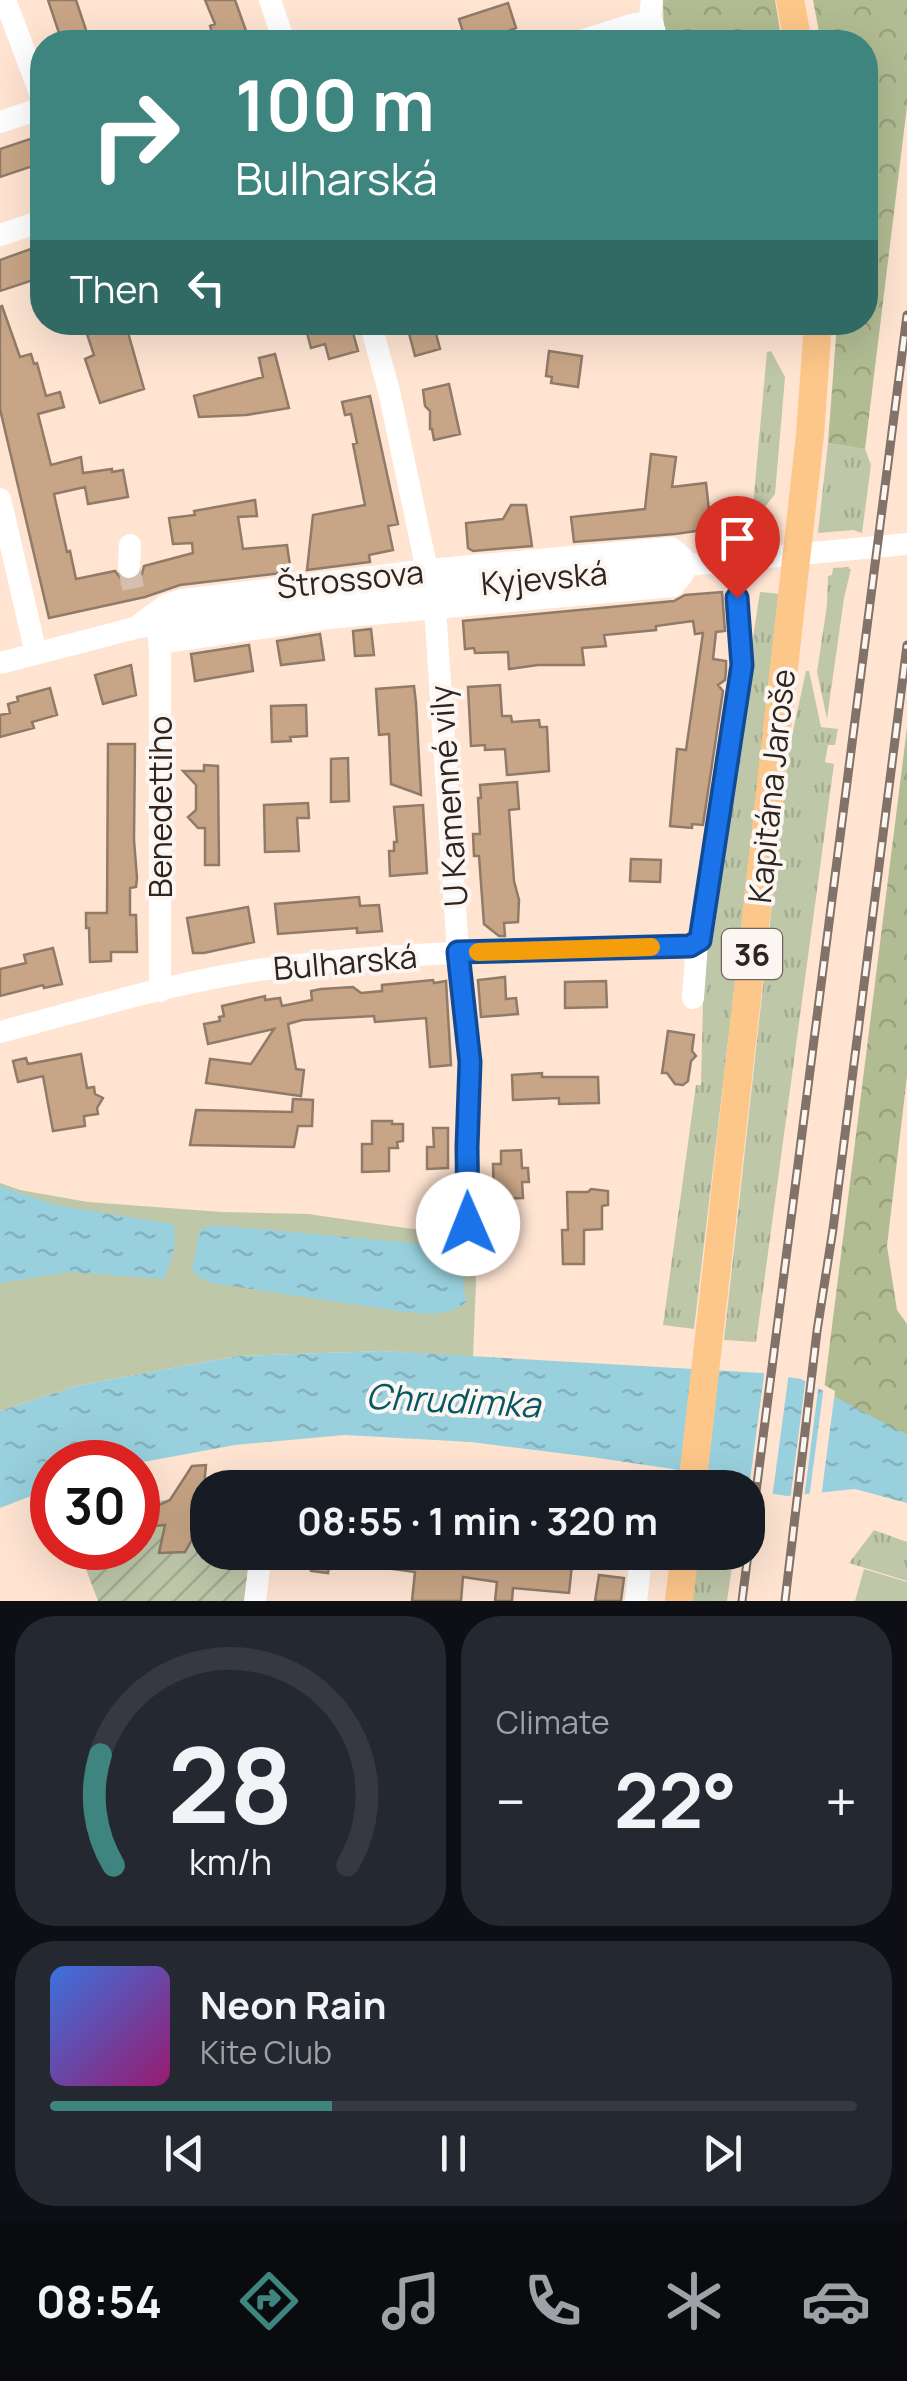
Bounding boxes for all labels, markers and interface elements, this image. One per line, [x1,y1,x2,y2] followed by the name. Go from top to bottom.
[235,56,435,152] text: 100 m
[70,70,200,200] icon: right
[235,147,438,209] text: Bulharská
[179,260,234,315] icon: left
[70,262,159,314] text: Then
[695,496,780,599] pin
[710,511,765,566] icon: arrive
[274,549,426,609] street label: Štrossova
[479,551,609,605] street label: Kyjevská
[737,667,805,905] street label: Kapitána Jaroše
[418,684,478,908] street label: U Kamenné vily
[138,716,182,898] street label: Benedettiho
[722,929,782,979] road number: 36
[271,934,419,990] street label: Bulharská
[416,1172,520,1276] position arrow
[365,1371,543,1429] water label: Chrudimka
[30,1440,160,1570] speed limit sign: 30
[297,1494,658,1546] text: 08:55 · 1 min · 320 m
[496,1700,610,1744] text: Climate
[168,1712,293,1854] text: 28
[614,1748,737,1851] text: 22°
[496,1763,526,1839] text: −
[825,1763,857,1839] text: +
[189,1837,272,1886] text: km/h
[200,1978,386,2030] text: Neon Rain
[200,2030,332,2074] text: Kite Club
[157,2126,212,2181] icon: previous
[426,2126,481,2181] icon: pause
[695,2126,750,2181] icon: next
[234,2266,304,2336] icon: directions
[376,2266,446,2336] icon: music
[518,2266,588,2336] icon: phone
[659,2266,729,2336] icon: climate
[801,2266,871,2336] icon: car
[36,2270,162,2332] text: 08:54

